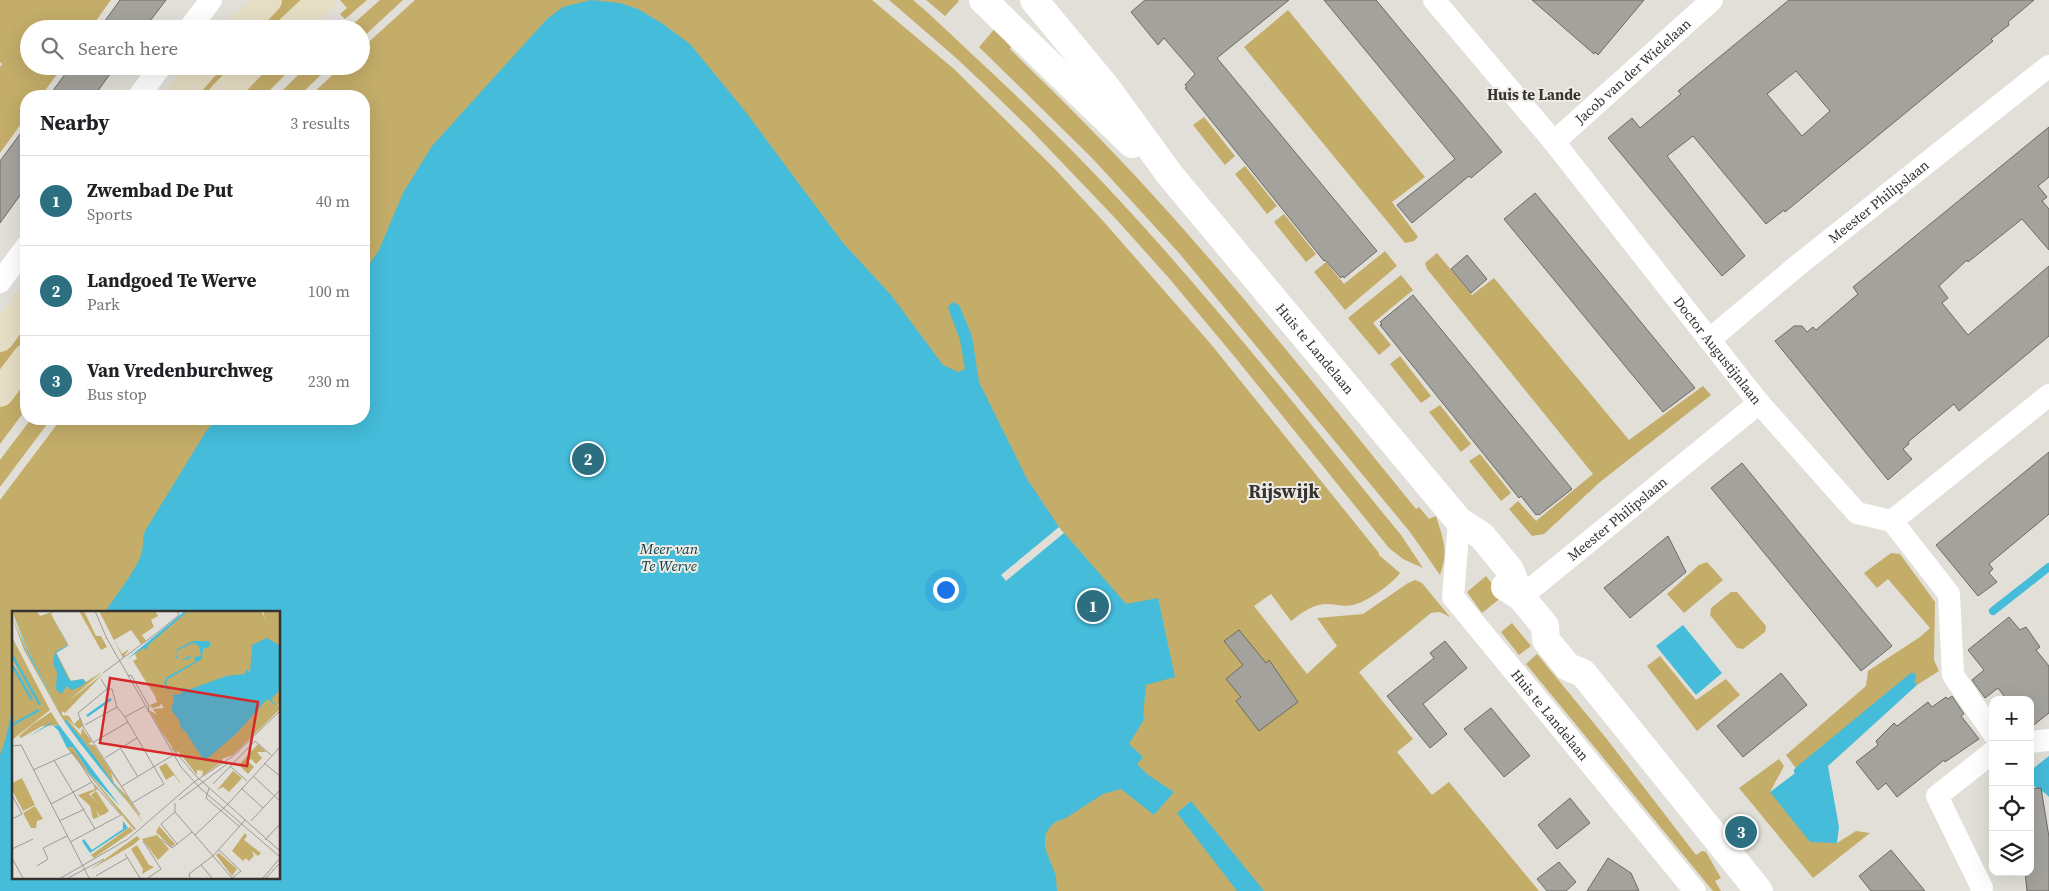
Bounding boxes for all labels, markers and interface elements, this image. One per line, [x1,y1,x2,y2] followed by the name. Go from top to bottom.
[1570,13,1696,129] street label: Jacob van der Wielelaan
[20,20,370,75] search box
[38,34,66,62] icon: search
[78,35,178,61] text: Search here
[1487,84,1581,105] district label: Huis te Lande
[40,108,110,137] text: Nearby
[290,112,350,134] text: 3 results
[1824,155,1933,248] street label: Meester Philipslaan
[87,177,233,203] text: Zwembad De Put
[52,190,60,212] text: 1
[316,190,350,212] text: 40 m
[87,203,132,225] text: Sports
[87,267,257,293] text: Landgoed Te Werve
[52,280,60,302] text: 2
[308,280,350,302] text: 100 m
[1669,292,1767,409] street label: Doctor Augustijnlaan
[87,293,120,315] text: Park
[1271,299,1359,399] street label: Huis te Landelaan
[87,357,273,383] text: Van Vredenburchweg
[52,370,60,392] text: 3
[308,370,350,392] text: 230 m
[87,383,147,405] text: Bus stop
[572,440,604,478] pin: 2
[1563,472,1672,565] street label: Meester Philipslaan
[1248,478,1320,504] district label: Rijswijk
[639,538,699,576] water label: Meer van Te Werve
[933,577,959,603] your location
[1077,587,1109,625] pin: 1
[12,611,280,878] inset map
[1506,665,1594,765] street label: Huis te Landelaan
[1989,696,2034,876] map controls
[1989,696,2034,741] button: +
[1989,741,2034,786] button: −
[1989,786,2034,831] button: locate
[1725,813,1757,851] pin: 3
[1989,831,2034,876] button: layers

